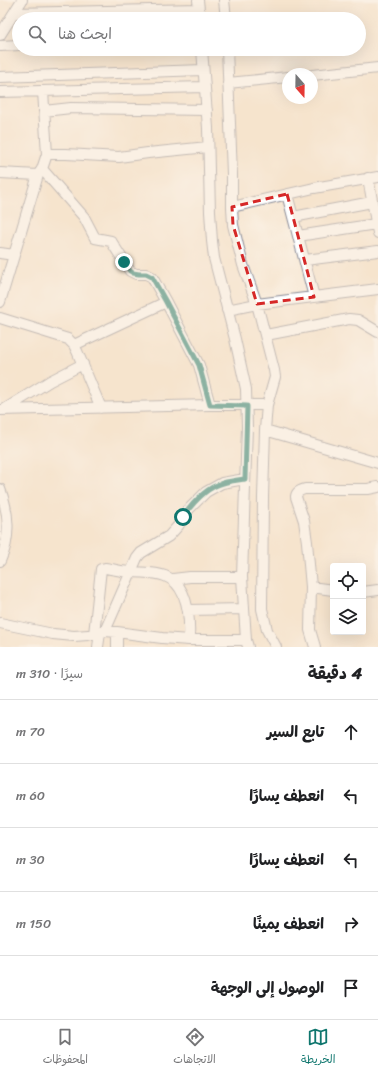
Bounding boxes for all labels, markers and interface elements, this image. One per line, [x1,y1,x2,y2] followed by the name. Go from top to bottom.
[12,12,366,56] search box
[58,21,112,47] text: ابحث هنا
[26,23,48,45] icon: search
[282,68,318,104] north arrow
[115,253,133,271] route end
[174,508,192,526] route start
[330,563,366,635] map controls
[330,563,366,599] button: locate
[330,599,366,635] button: layers
[308,658,362,688] text: 4 دقيقة
[16,662,83,685] text: سيرًا · 310 m
[267,719,324,745] text: تابع السير
[16,720,45,743] text: 70 m
[340,721,362,743] icon: ahead
[249,783,324,809] text: انعطف يسارًا
[16,784,45,807] text: 60 m
[340,785,362,807] icon: left
[249,847,324,873] text: انعطف يسارًا
[16,848,45,871] text: 30 m
[340,849,362,871] icon: left
[253,911,324,937] text: انعطف يمينًا
[16,912,51,935] text: 150 m
[340,913,362,935] icon: right
[211,975,324,1001] text: الوصول إلى الوجهة
[340,977,362,999] icon: arrive
[43,1026,88,1069] tab: المحفوظات
[173,1026,216,1069] tab: الاتجاهات
[301,1026,335,1069] tab: الخريطة

